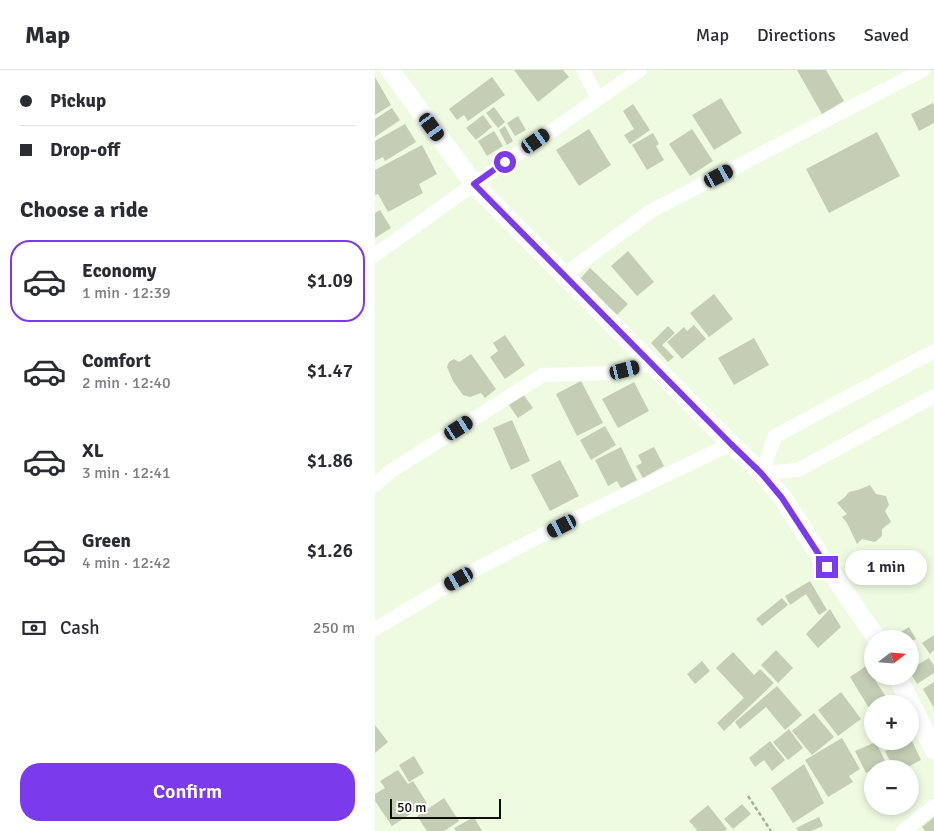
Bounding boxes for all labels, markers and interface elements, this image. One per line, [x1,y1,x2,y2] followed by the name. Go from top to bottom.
[25,20,70,50] text: Map
[696,24,729,46] text: Map
[757,24,836,46] text: Directions
[864,24,909,46] text: Saved
[50,89,106,113] text: Pickup
[417,110,446,144] car
[519,126,552,156] car
[50,138,120,162] text: Drop-off
[494,151,516,173] route start
[702,162,735,190] car
[20,196,148,223] text: Choose a ride
[22,259,67,304] icon: car
[82,259,156,283] text: Economy
[307,269,353,293] text: $1.09
[82,283,171,303] text: 1 min · 12:39
[22,349,67,394] icon: car
[82,349,151,373] text: Comfort
[307,359,353,383] text: $1.47
[608,359,641,381] car
[82,373,171,393] text: 2 min · 12:40
[442,414,475,442] car
[22,439,67,484] icon: car
[82,439,104,463] text: XL
[307,449,353,473] text: $1.86
[82,463,171,483] text: 3 min · 12:41
[545,513,578,539] car
[22,529,67,574] icon: car
[82,529,131,553] text: Green
[307,539,353,563] text: $1.26
[845,550,927,584] callout: 1 min
[82,553,171,573] text: 4 min · 12:42
[816,556,838,578] route end
[867,557,905,577] text: 1 min
[442,565,475,593] car
[20,614,48,642] icon: cash
[60,616,100,640] text: Cash
[313,618,355,638] text: 250 m
[864,630,919,685] north arrow
[864,630,919,815] map controls
[864,695,919,750] button: +
[864,760,919,815] button: −
[20,763,355,821] button: Confirm
[390,796,501,819] scale bar
[397,799,426,816] text: 50 m

